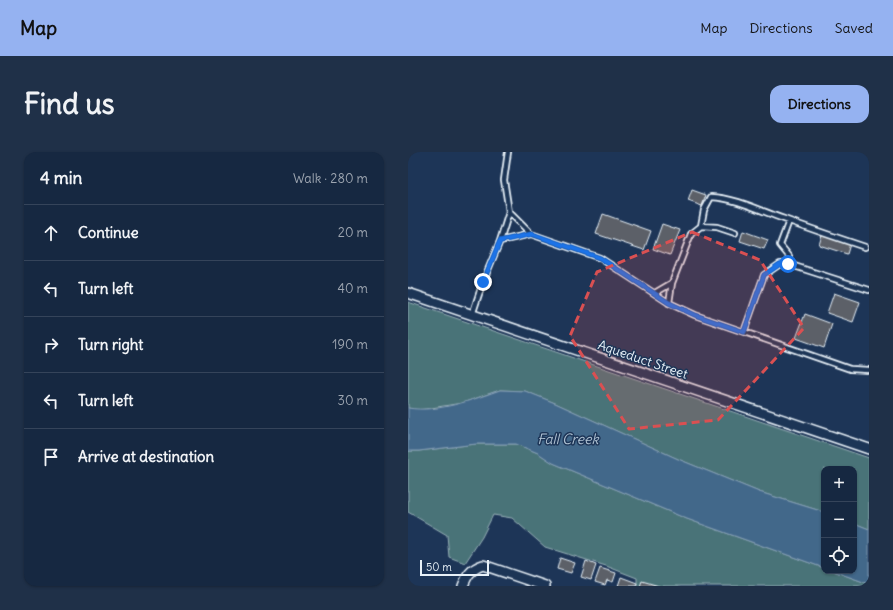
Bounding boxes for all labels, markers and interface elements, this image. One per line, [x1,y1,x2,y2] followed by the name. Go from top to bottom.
[20,16,57,40] text: Map
[700,19,727,37] text: Map
[749,19,813,37] text: Directions
[835,19,873,37] text: Saved
[770,85,869,123] button: Directions
[24,86,115,122] text: Find us
[40,167,82,189] text: 4 min
[293,170,368,187] text: Walk · 280 m
[40,222,62,244] icon: ahead
[78,223,139,242] text: Continue
[338,224,368,241] text: 20 m
[779,255,797,273] route start
[474,273,492,291] route end
[40,278,62,300] icon: left
[78,279,133,298] text: Turn left
[337,280,368,297] text: 40 m
[40,334,62,356] icon: right
[78,335,143,354] text: Turn right
[332,336,368,353] text: 190 m
[596,336,691,383] street label: Aqueduct Street
[40,390,62,412] icon: left
[78,391,133,410] text: Turn left
[338,392,368,409] text: 30 m
[537,430,600,448] water label: Fall Creek
[40,446,62,468] icon: arrive
[78,447,214,466] text: Arrive at destination
[821,466,857,574] map controls
[821,466,857,502] button: +
[821,502,857,538] button: −
[821,538,857,574] button: locate
[420,558,489,577] scale bar
[426,560,452,574] text: 50 m

